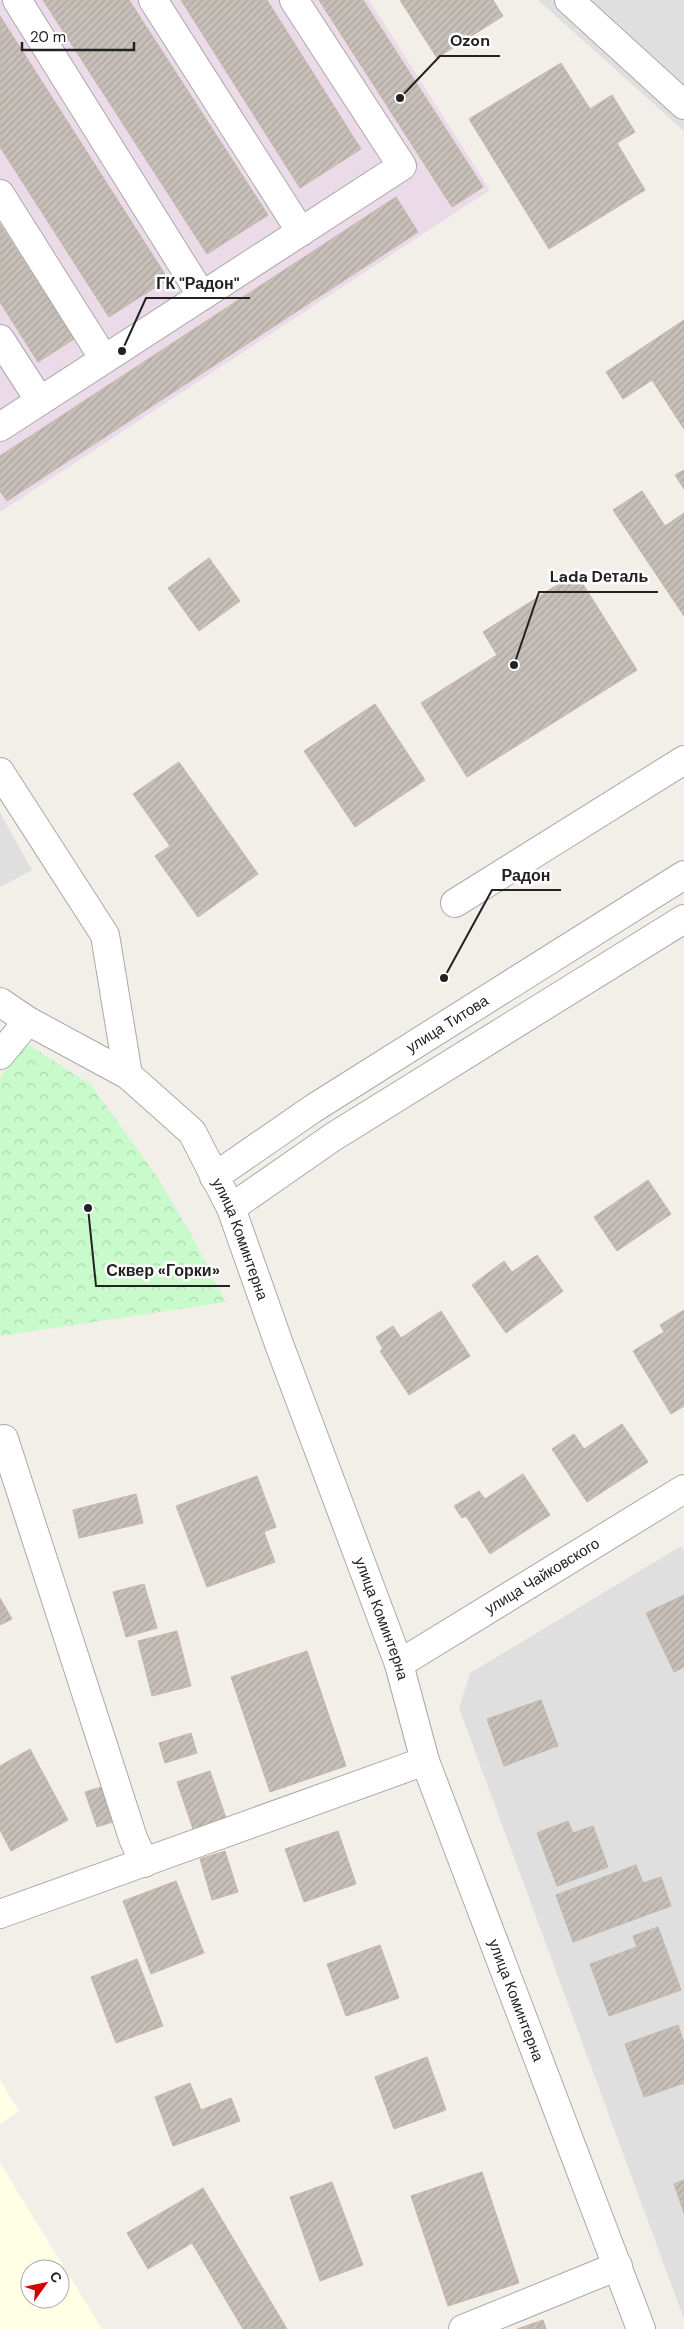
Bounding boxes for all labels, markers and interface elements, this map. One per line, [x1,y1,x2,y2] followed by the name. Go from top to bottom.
[22,20,135,52] scale bar
[440,25,500,56] callout: Ozon
[30,27,66,47] text: 20 m
[450,30,490,51] text: Ozon
[146,267,250,298] callout: ГК "Радон"
[156,273,240,294] text: ГК "Радон"
[539,561,658,592] callout: Lada Dеталь
[550,566,648,587] text: Lada Dеталь
[492,859,561,890] callout: Радон
[502,865,550,886] text: Радон
[402,990,493,1057] street label: улица Титова
[207,1175,273,1303] street label: улица Коминтерна
[96,1255,230,1286] callout: Сквер «Горки»
[106,1260,220,1281] text: Сквер «Горки»
[481,1533,603,1619] street label: улица Чайковского
[350,1554,413,1683] street label: улица Коминтерна
[484,1936,549,2065] street label: улица Коминтерна
[20,2259,70,2309] north arrow
[46,2268,66,2286] text: С

